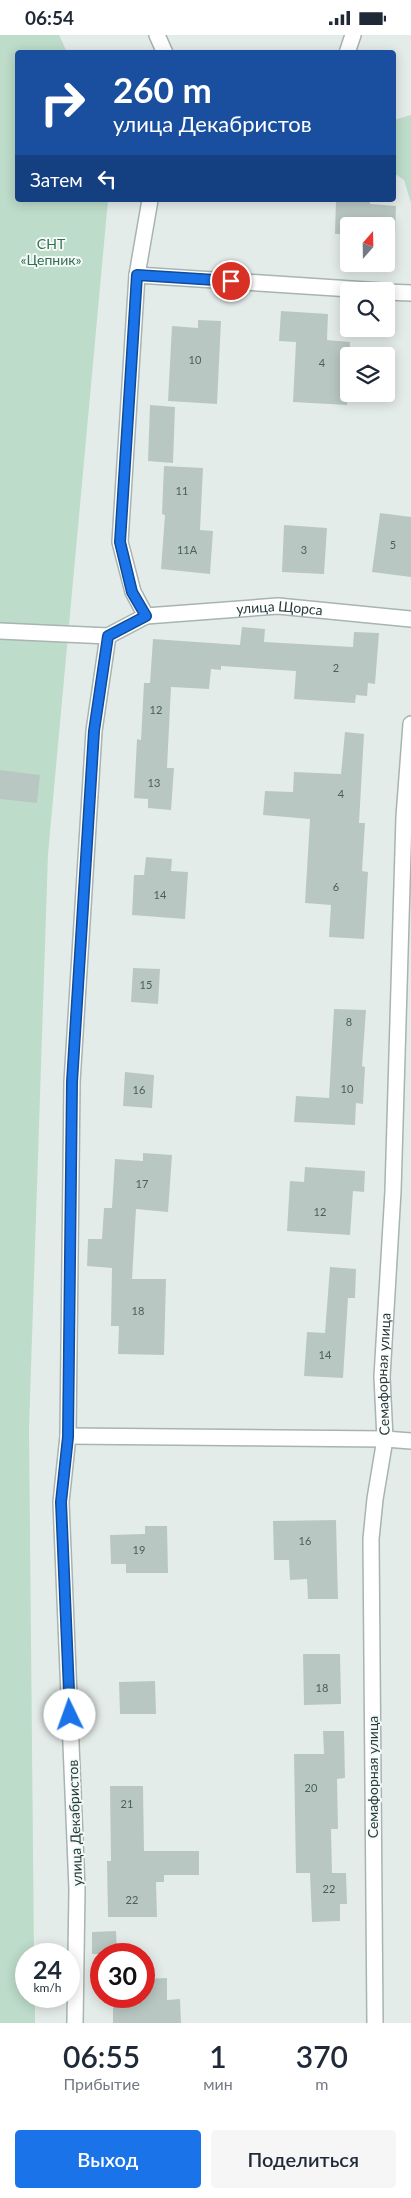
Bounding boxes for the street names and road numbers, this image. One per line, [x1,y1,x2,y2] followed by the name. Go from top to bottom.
[236,597,324,618] street label: улица Щорса
[373,1312,394,1436] street label: Семафорная улица
[364,1716,381,1838] street label: Семафорная улица
[64,1759,85,1887] street label: улица Декабристов

